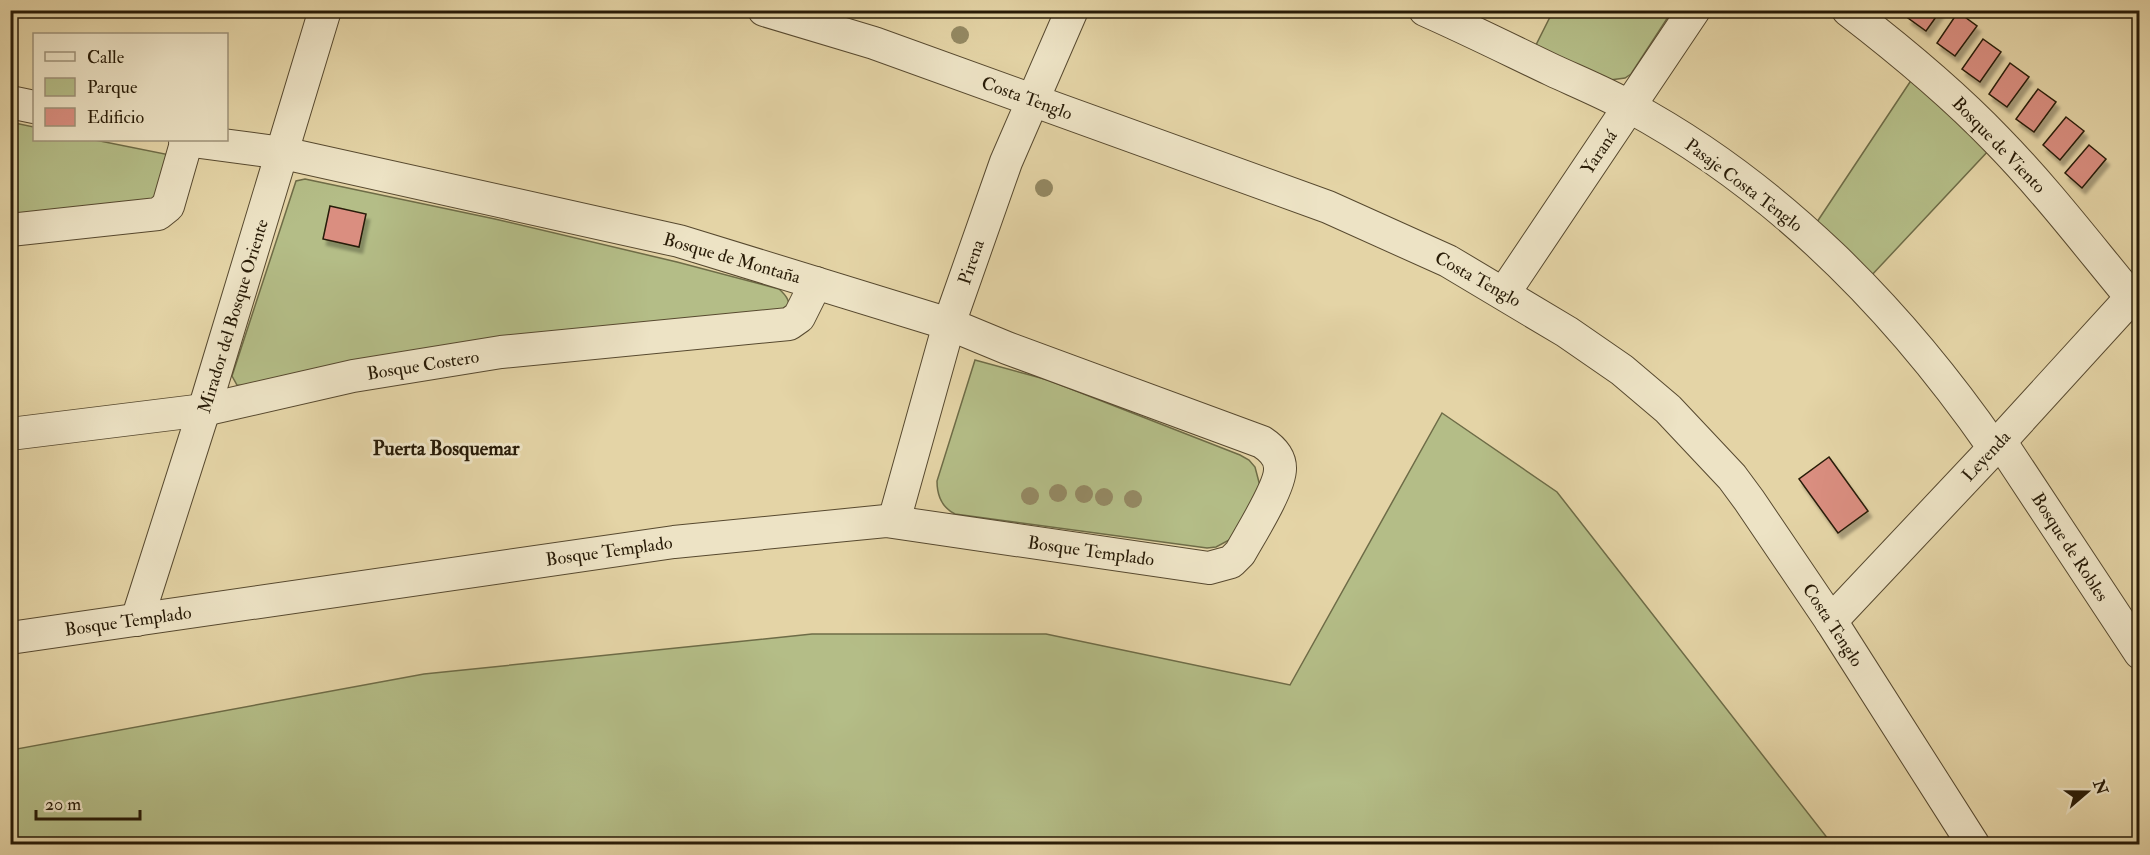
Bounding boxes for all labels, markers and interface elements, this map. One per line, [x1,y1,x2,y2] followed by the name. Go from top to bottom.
[33,33,228,141] legend
[87,46,125,69] text: Calle
[978,71,1076,126] street label: Costa Tenglo
[87,76,138,99] text: Parque
[1947,92,2051,199] street label: Bosque de Viento
[87,106,144,129] text: Edificio
[1576,125,1623,179] street label: Yaraná
[1680,134,1807,237] street label: Pasaje Costa Tenglo
[193,216,274,416] street label: Mirador del Bosque Oriente
[661,228,804,289] street label: Bosque de Montaña
[953,236,990,288] street label: Pirena
[1431,246,1525,313] street label: Costa Tenglo
[365,345,481,386] street label: Bosque Costero
[1957,426,2016,487] street label: Leyenda
[373,436,520,462] district label: Puerta Bosquemar
[2026,489,2113,606] street label: Bosque de Robles
[544,531,674,572] street label: Bosque Templado
[1026,531,1156,572] street label: Bosque Templado
[1797,579,1868,672] street label: Costa Tenglo
[63,601,193,642] street label: Bosque Templado
[2057,762,2117,822] north arrow
[2088,776,2112,798] text: N
[36,783,140,821] scale bar
[45,793,81,816] text: 20 m

